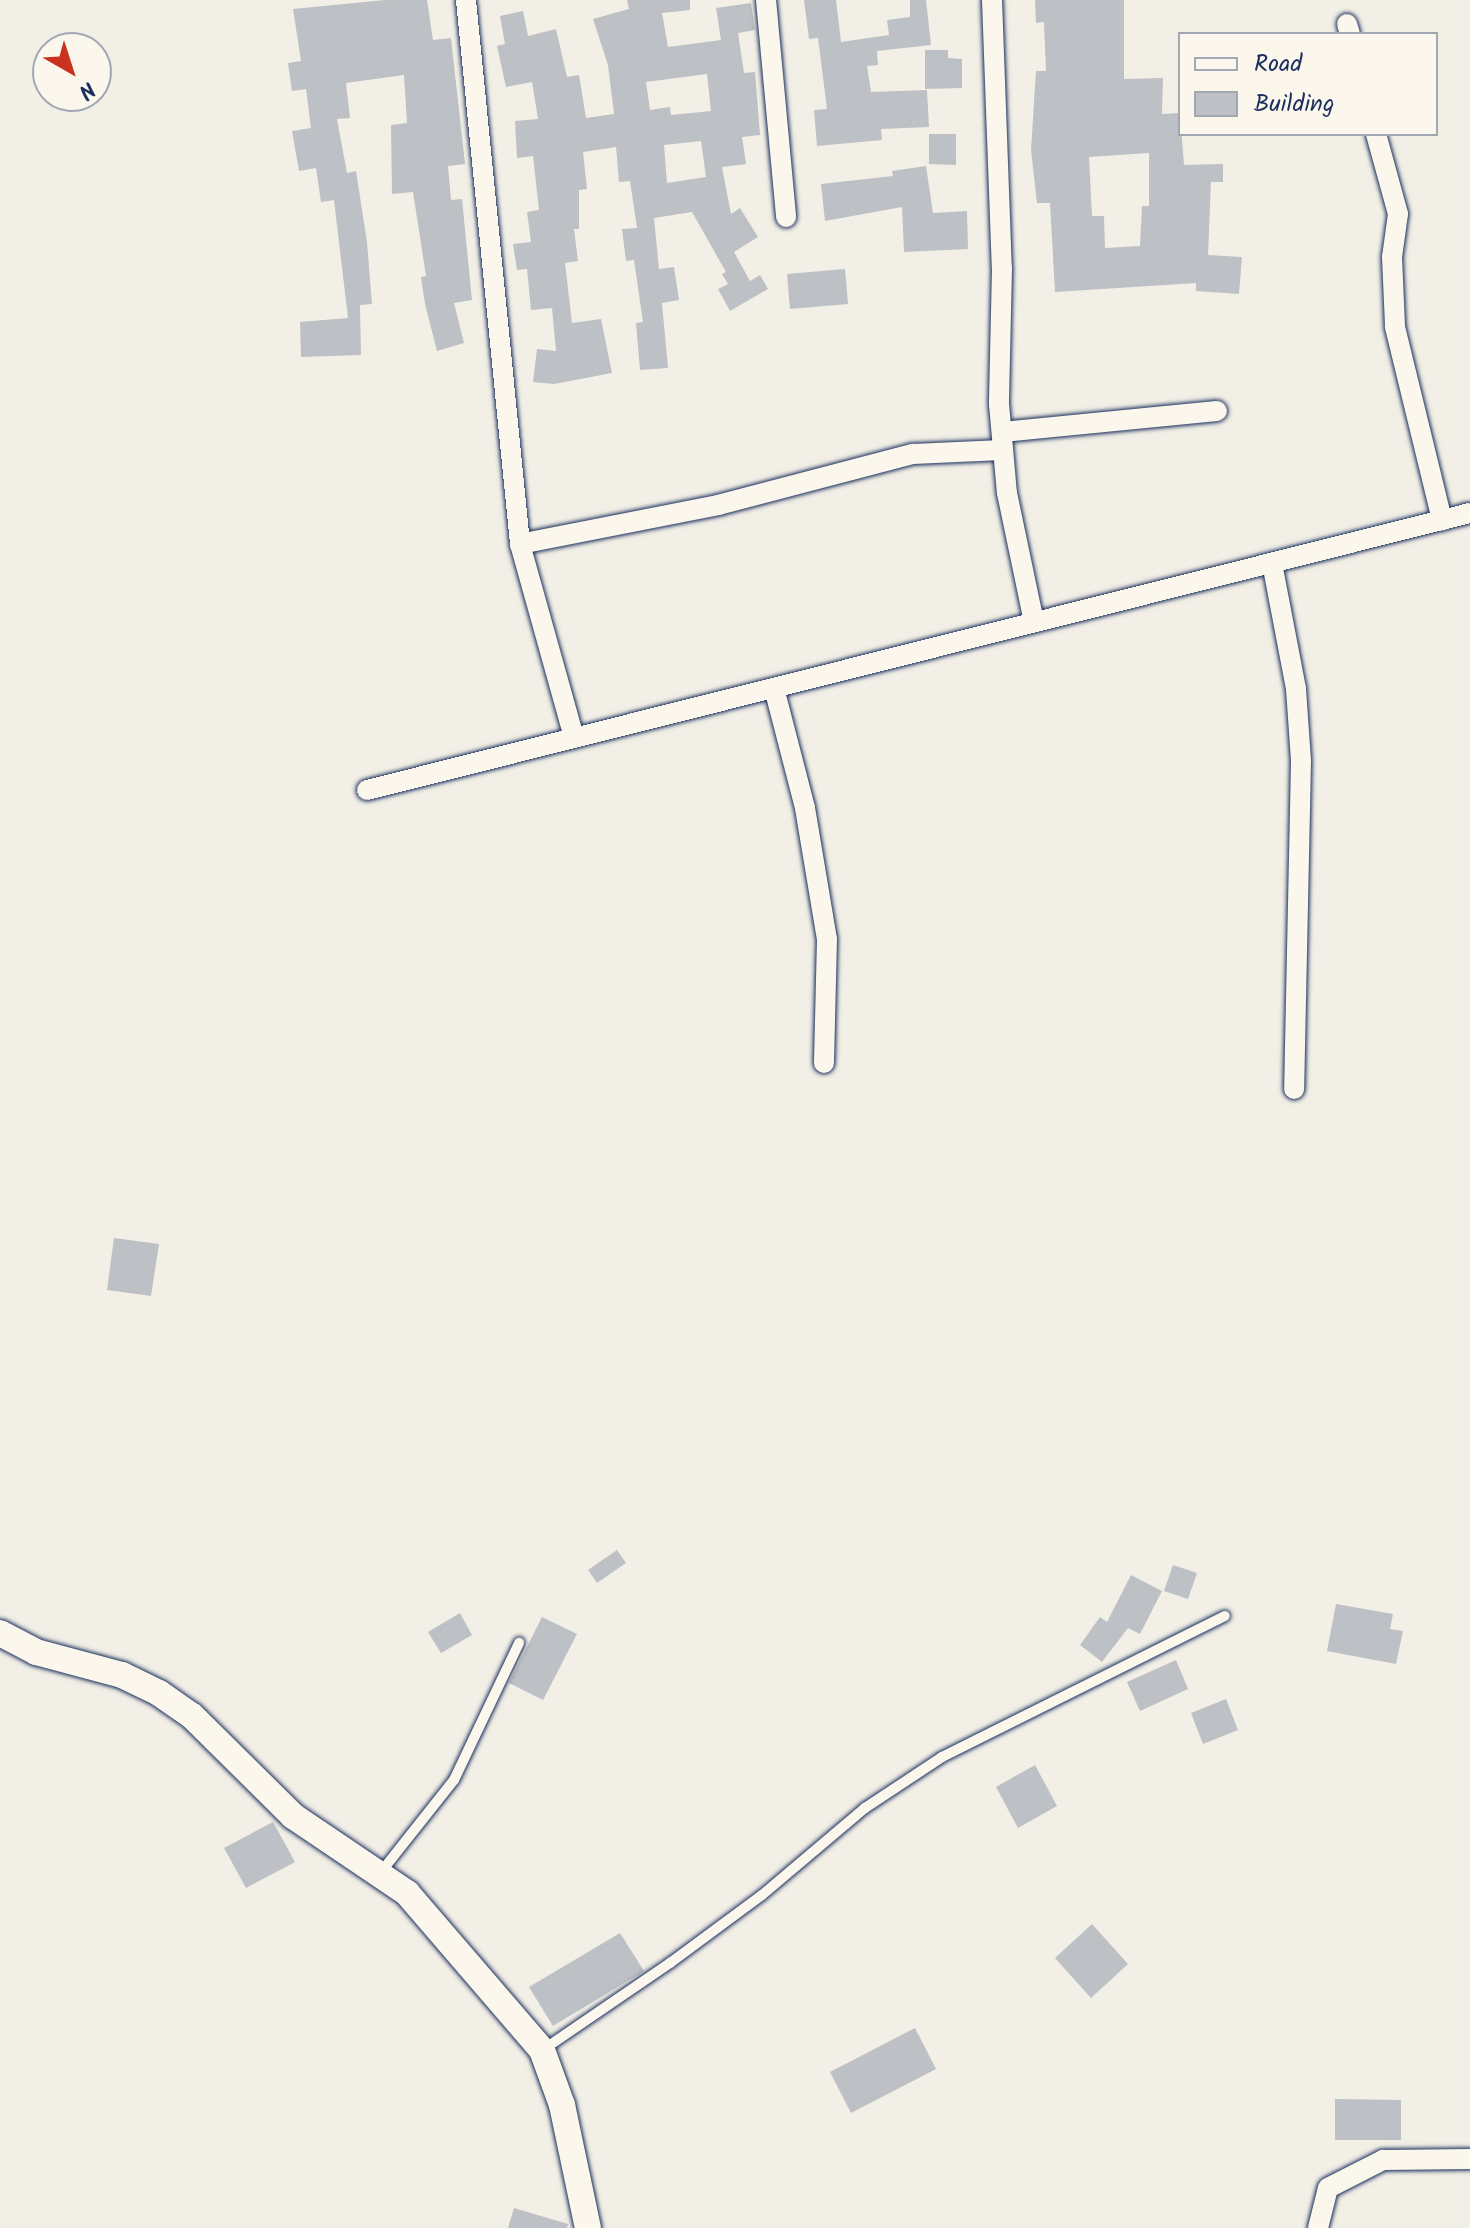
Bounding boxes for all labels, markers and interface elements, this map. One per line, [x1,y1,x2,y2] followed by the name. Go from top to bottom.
[32,32,112,112] north arrow
[1178,32,1438,136] legend
[1254,45,1302,84] text: Road
[70,72,103,107] text: N
[1254,85,1334,124] text: Building

